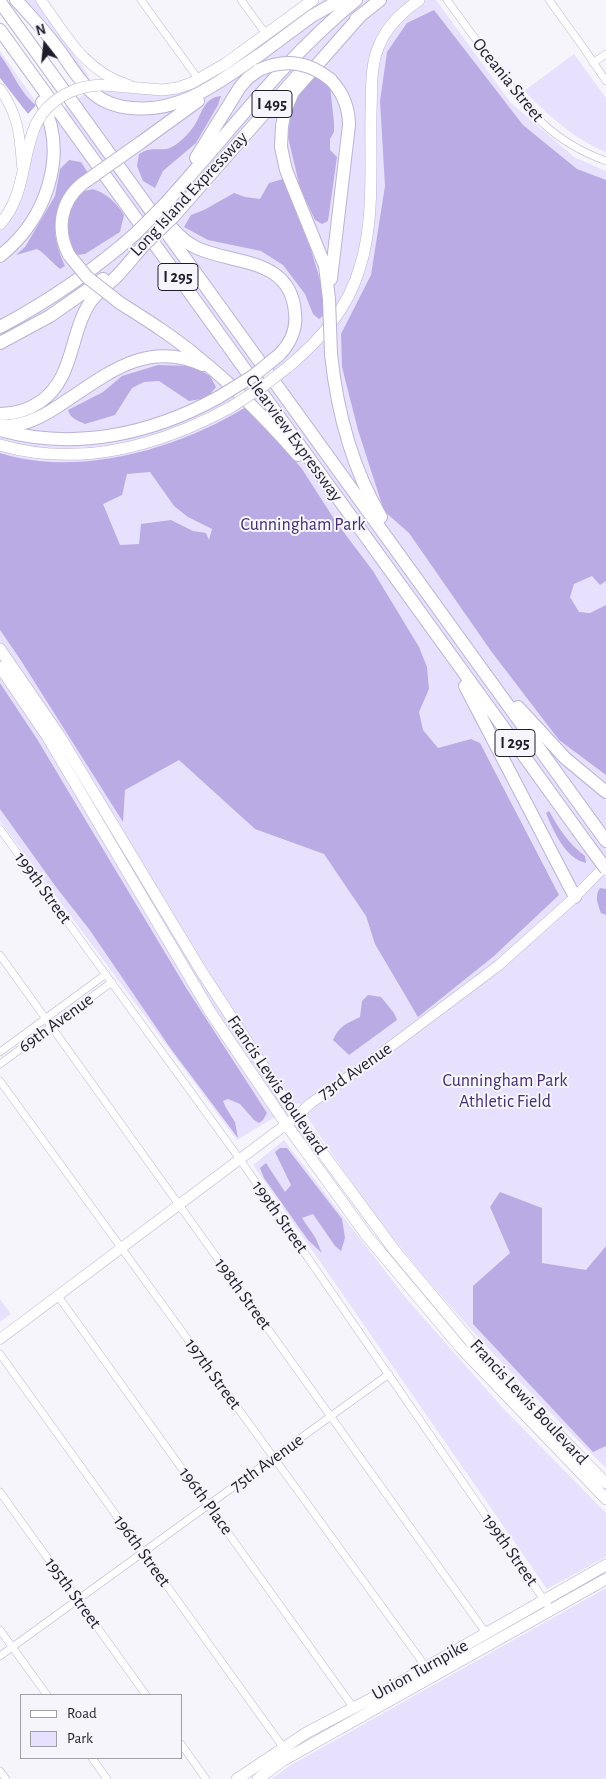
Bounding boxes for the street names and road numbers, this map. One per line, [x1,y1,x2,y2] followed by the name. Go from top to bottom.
[467,34,549,126] street label: Oceania Street
[252,90,292,118] road number: I 495
[126,127,252,261] street label: Long Island Expressway
[158,264,198,290] road number: I 295
[241,370,347,506] street label: Clearview Expressway
[495,730,535,756] road number: I 295
[10,848,76,928] street label: 199th Street
[14,989,98,1057] street label: 69th Avenue
[222,1011,332,1159] street label: Francis Lewis Boulevard
[314,1038,396,1104] street label: 73rd Avenue
[247,1177,313,1257] street label: 199th Street
[210,1254,276,1334] street label: 198th Street
[180,1334,246,1414] street label: 197th Street
[465,1335,593,1469] street label: Francis Lewis Boulevard
[226,1429,308,1497] street label: 75th Avenue
[174,1463,238,1539] street label: 196th Place
[477,1510,543,1590] street label: 199th Street
[109,1511,175,1591] street label: 196th Street
[40,1553,106,1633] street label: 195th Street
[368,1635,472,1705] street label: Union Turnpike

